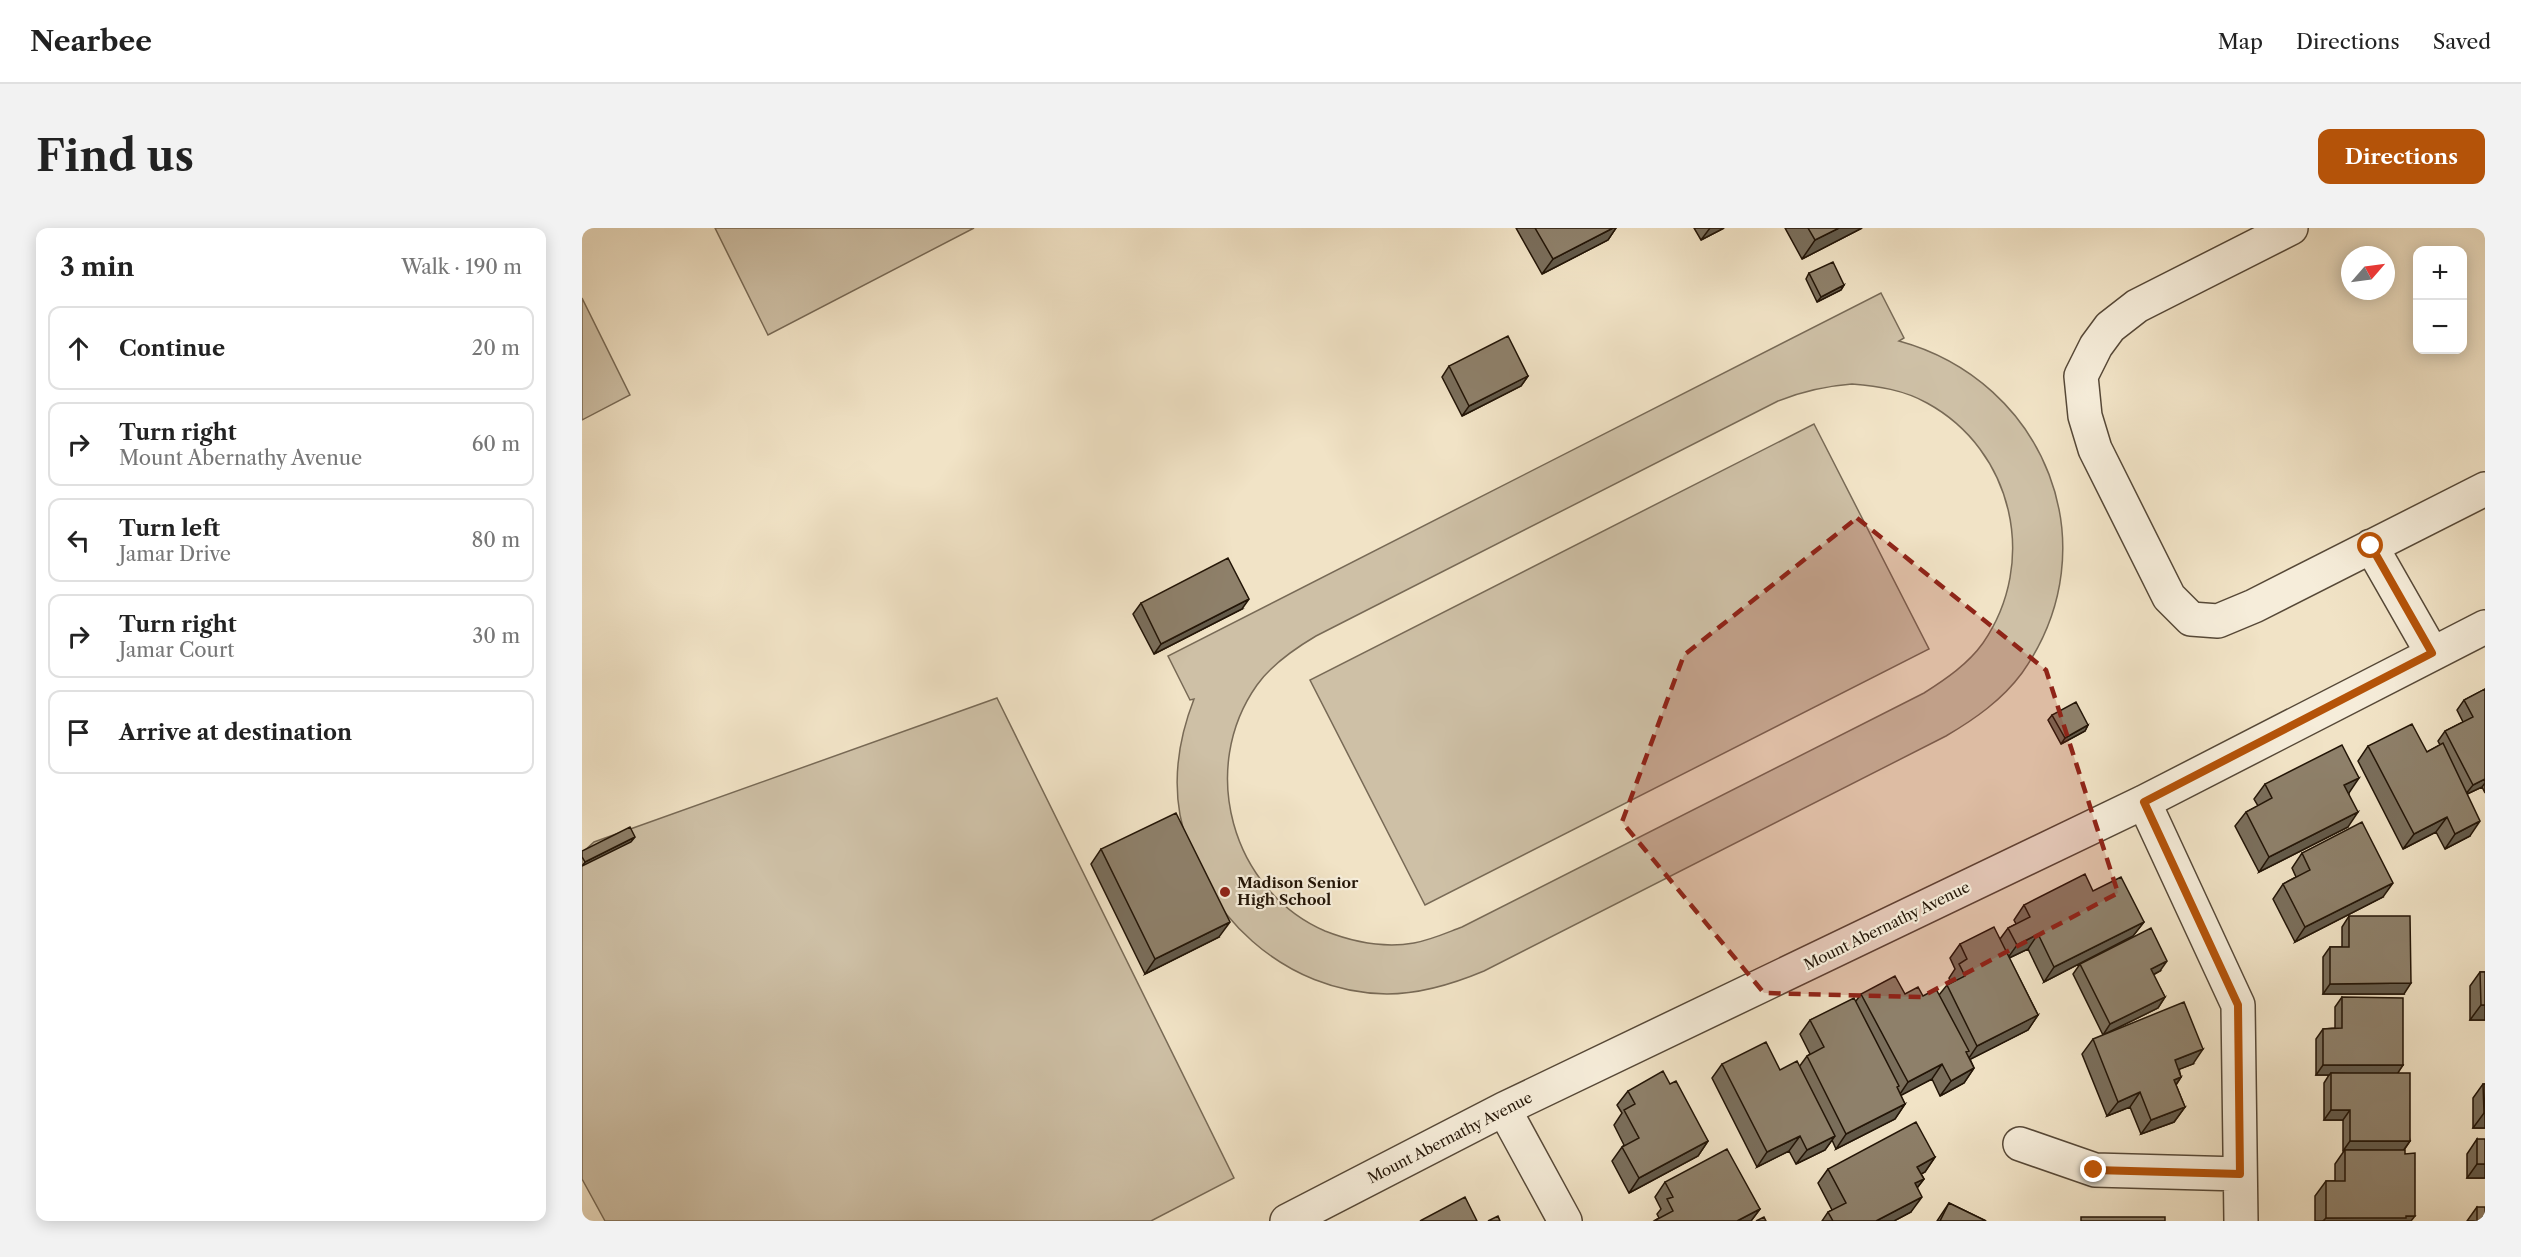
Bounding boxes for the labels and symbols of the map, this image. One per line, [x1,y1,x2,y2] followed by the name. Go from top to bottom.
[2341,246,2395,300] north arrow
[2357,532,2383,558] route start
[1237,873,1359,909] place label: Madison Senior High School
[1801,877,1973,974] street label: Mount Abernathy Avenue
[1218,885,1232,899] marker: Madison Senior High School
[1364,1088,1535,1187] street label: Mount Abernathy Avenue
[2080,1156,2106,1182] route end

